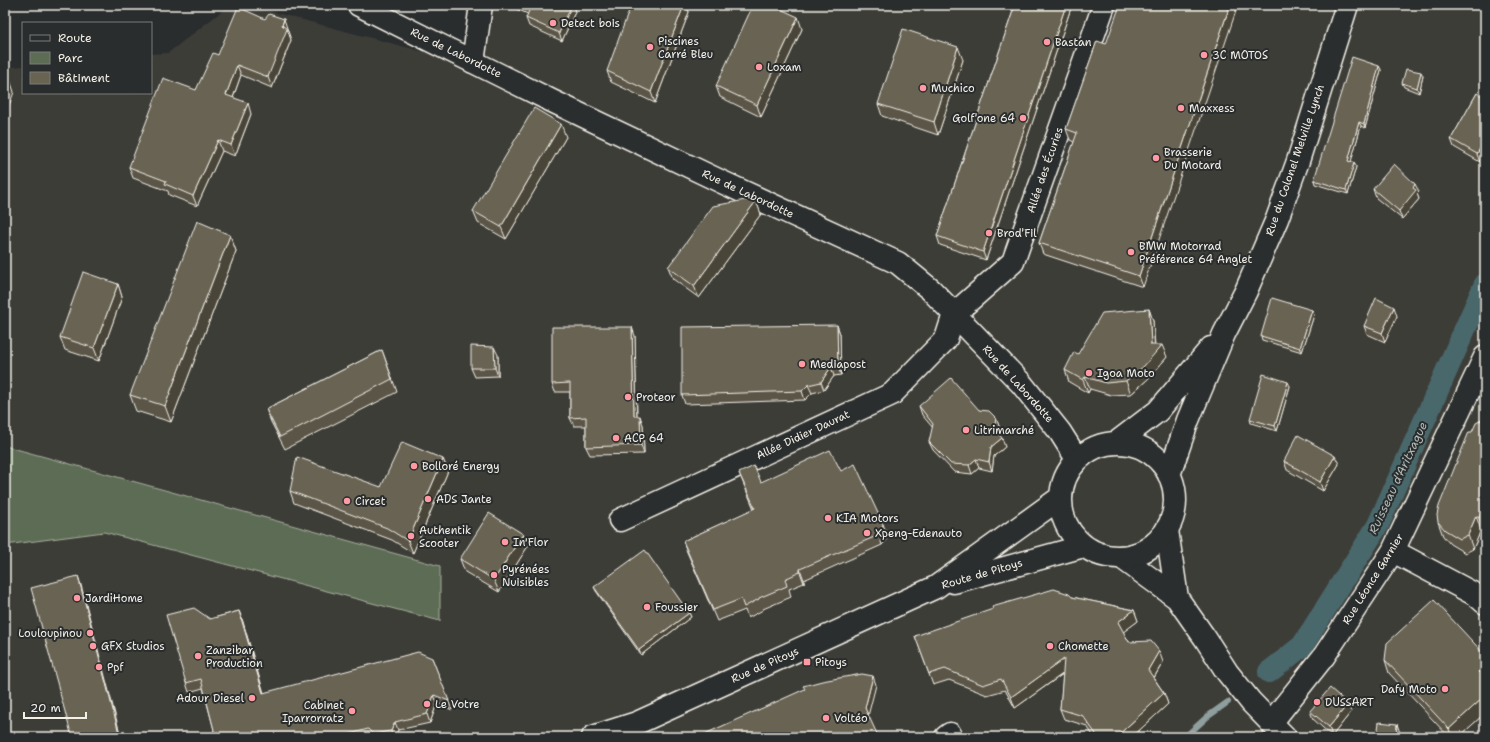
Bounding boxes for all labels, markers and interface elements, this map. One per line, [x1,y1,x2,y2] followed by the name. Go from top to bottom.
[561,16,620,31] place label: Detect bois
[548,18,558,28] marker: Detect bois
[22,22,152,94] legend
[408,24,504,82] street label: Rue de Labordotte
[58,30,92,46] text: Route
[658,34,713,62] place label: Piscines Carré Bleu
[1055,35,1092,50] place label: Bastan
[1042,37,1052,47] marker: Bastan
[645,42,655,52] marker: Piscines Carré Bleu
[1212,48,1268,63] place label: 3C MOTOS
[58,50,83,66] text: Parc
[1199,50,1209,60] marker: 3C MOTOS
[767,60,802,75] place label: Loxam
[754,62,764,72] marker: Loxam
[58,70,110,86] text: Bâtiment
[931,81,975,96] place label: Muchico
[1262,82,1328,238] street label: Rue du Colonel Melville Lynch
[918,83,928,93] marker: Muchico
[1189,101,1235,116] place label: Maxxess
[1176,103,1186,113] marker: Maxxess
[952,111,1015,126] place label: Golf'one 64
[1018,113,1028,123] marker: Golf'one 64
[1022,125,1067,215] street label: Allée des Écuries
[1164,145,1221,173] place label: Brasserie Du Motard
[1151,153,1161,163] marker: Brasserie Du Motard
[700,166,796,222] street label: Rue de Labordotte
[997,226,1037,241] place label: Brod'Fil
[984,228,994,238] marker: Brod'Fil
[1139,239,1253,267] place label: BMW Motorrad Préférence 64 Anglet
[1126,247,1136,257] marker: BMW Motorrad Préférence 64 Anglet
[979,342,1057,426] street label: Rue de Labordotte
[810,357,866,372] place label: Mediapost
[797,359,807,369] marker: Mediapost
[1097,366,1155,381] place label: Igoa Moto
[1084,368,1094,378] marker: Igoa Moto
[636,390,676,405] place label: Proteor
[623,392,633,402] marker: Proteor
[754,407,852,463] street label: Allée Didier Daurat
[1365,419,1431,537] water label: Ruisseau d'Aritxague
[974,423,1034,438] place label: Litrimarché
[961,425,971,435] marker: Litrimarché
[624,431,664,446] place label: ACP 64
[611,433,621,443] marker: ACP 64
[422,459,500,474] place label: Bolloré Energy
[409,461,419,471] marker: Bolloré Energy
[436,492,492,507] place label: ADS Jante
[355,494,386,509] place label: Circet
[423,494,433,504] marker: ADS Jante
[342,496,352,506] marker: Circet
[836,511,899,526] place label: KIA Motors
[823,513,833,523] marker: KIA Motors
[419,523,471,551] place label: Authentik Scooter
[875,526,963,541] place label: Xpeng-Edenauto
[862,528,872,538] marker: Xpeng-Edenauto
[406,531,416,541] marker: Authentik Scooter
[1339,531,1407,627] street label: Rue Léonce Garnier
[513,535,549,550] place label: In'Flor
[500,537,510,547] marker: In'Flor
[940,555,1024,593] street label: Route de Pitoys
[502,562,549,590] place label: Pyrénées Nuisibles
[489,570,499,580] marker: Pyrénées Nuisibles
[85,591,143,606] place label: JardiHome
[72,593,82,603] marker: JardiHome
[655,600,698,615] place label: Foussier
[642,602,652,612] marker: Foussier
[18,626,82,641] place label: Louloupinou
[85,628,95,638] marker: Louloupinou
[101,639,165,654] place label: GFX Studios
[1058,639,1109,654] place label: Chomette
[88,641,98,651] marker: GFX Studios
[1045,641,1055,651] marker: Chomette
[206,643,263,671] place label: Zanzibar Production
[729,643,801,687] street label: Rue de Pitoys
[193,651,203,661] marker: Zanzibar Production
[815,655,847,670] place label: Pitoys
[802,657,812,667] marker: Pitoys
[107,660,124,675] place label: Ppf
[94,662,104,672] marker: Ppf
[1381,682,1437,697] place label: Dafy Moto
[1440,684,1450,694] marker: Dafy Moto
[176,691,245,706] place label: Adour Diesel
[247,693,257,703] marker: Adour Diesel
[24,694,86,720] scale bar
[1325,695,1374,710] place label: DUSSART
[435,697,479,712] place label: Le Votre
[1312,697,1322,707] marker: DUSSART
[282,698,344,726] place label: Cabinet Iparrorratz
[422,699,432,709] marker: Le Votre
[30,700,61,716] text: 20 m
[347,706,357,716] marker: Cabinet Iparrorratz
[834,711,868,726] place label: Voltéo
[821,713,831,723] marker: Voltéo

